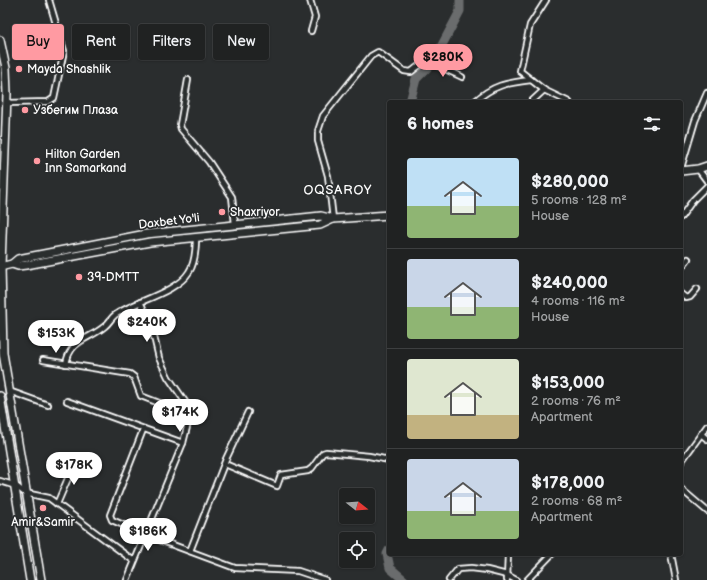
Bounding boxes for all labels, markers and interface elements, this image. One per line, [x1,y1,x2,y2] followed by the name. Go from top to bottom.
[12,24,64,60] chip: Buy
[72,24,130,60] chip: Rent
[138,24,205,60] chip: Filters
[213,24,269,60] chip: New
[415,44,471,78] pin: $280K
[422,49,464,65] text: $280K
[27,62,111,77] place label: Mayda Shashlik
[14,64,24,74] marker: Mayda Shashlik
[33,103,118,118] place label: Узбегим Плаза
[20,105,30,115] marker: Узбегим Плаза
[641,113,663,135] icon: filters
[407,114,474,134] text: 6 homes
[45,147,127,176] place label: Hilton Garden Inn Samarkand
[32,156,42,166] marker: Hilton Garden Inn Samarkand
[531,172,609,192] text: $280,000
[439,174,487,222] icon: home
[304,182,372,198] district label: OQSAROY
[531,192,627,208] text: 5 rooms · 128 m²
[230,205,280,220] place label: Shaxriyor
[217,207,227,217] marker: Shaxriyor
[531,208,569,224] text: House
[138,210,201,233] street label: Daxbet Yo'li
[87,270,140,285] place label: 39-DMTT
[74,272,84,282] marker: 39-DMTT
[531,273,608,293] text: $240,000
[439,275,487,323] icon: home
[531,293,625,309] text: 4 rooms · 116 m²
[119,309,175,343] pin: $240K
[531,309,569,325] text: House
[127,314,167,330] text: $240K
[28,320,84,354] pin: $153K
[37,325,75,341] text: $153K
[531,373,605,393] text: $153,000
[439,375,487,423] icon: home
[531,393,621,409] text: 2 rooms · 76 m²
[152,399,208,433] pin: $174K
[161,404,199,420] text: $174K
[531,409,592,425] text: Apartment
[46,452,102,486] pin: $178K
[55,457,93,473] text: $178K
[531,473,605,493] text: $178,000
[439,475,487,523] icon: home
[339,488,375,524] north arrow
[339,488,375,568] map controls
[531,493,622,509] text: 2 rooms · 68 m²
[38,503,48,513] marker: Amir&Samir
[531,509,592,525] text: Apartment
[11,515,75,530] place label: Amir&Samir
[120,518,176,552] pin: $186K
[129,523,167,539] text: $186K
[339,532,375,568] button: locate

